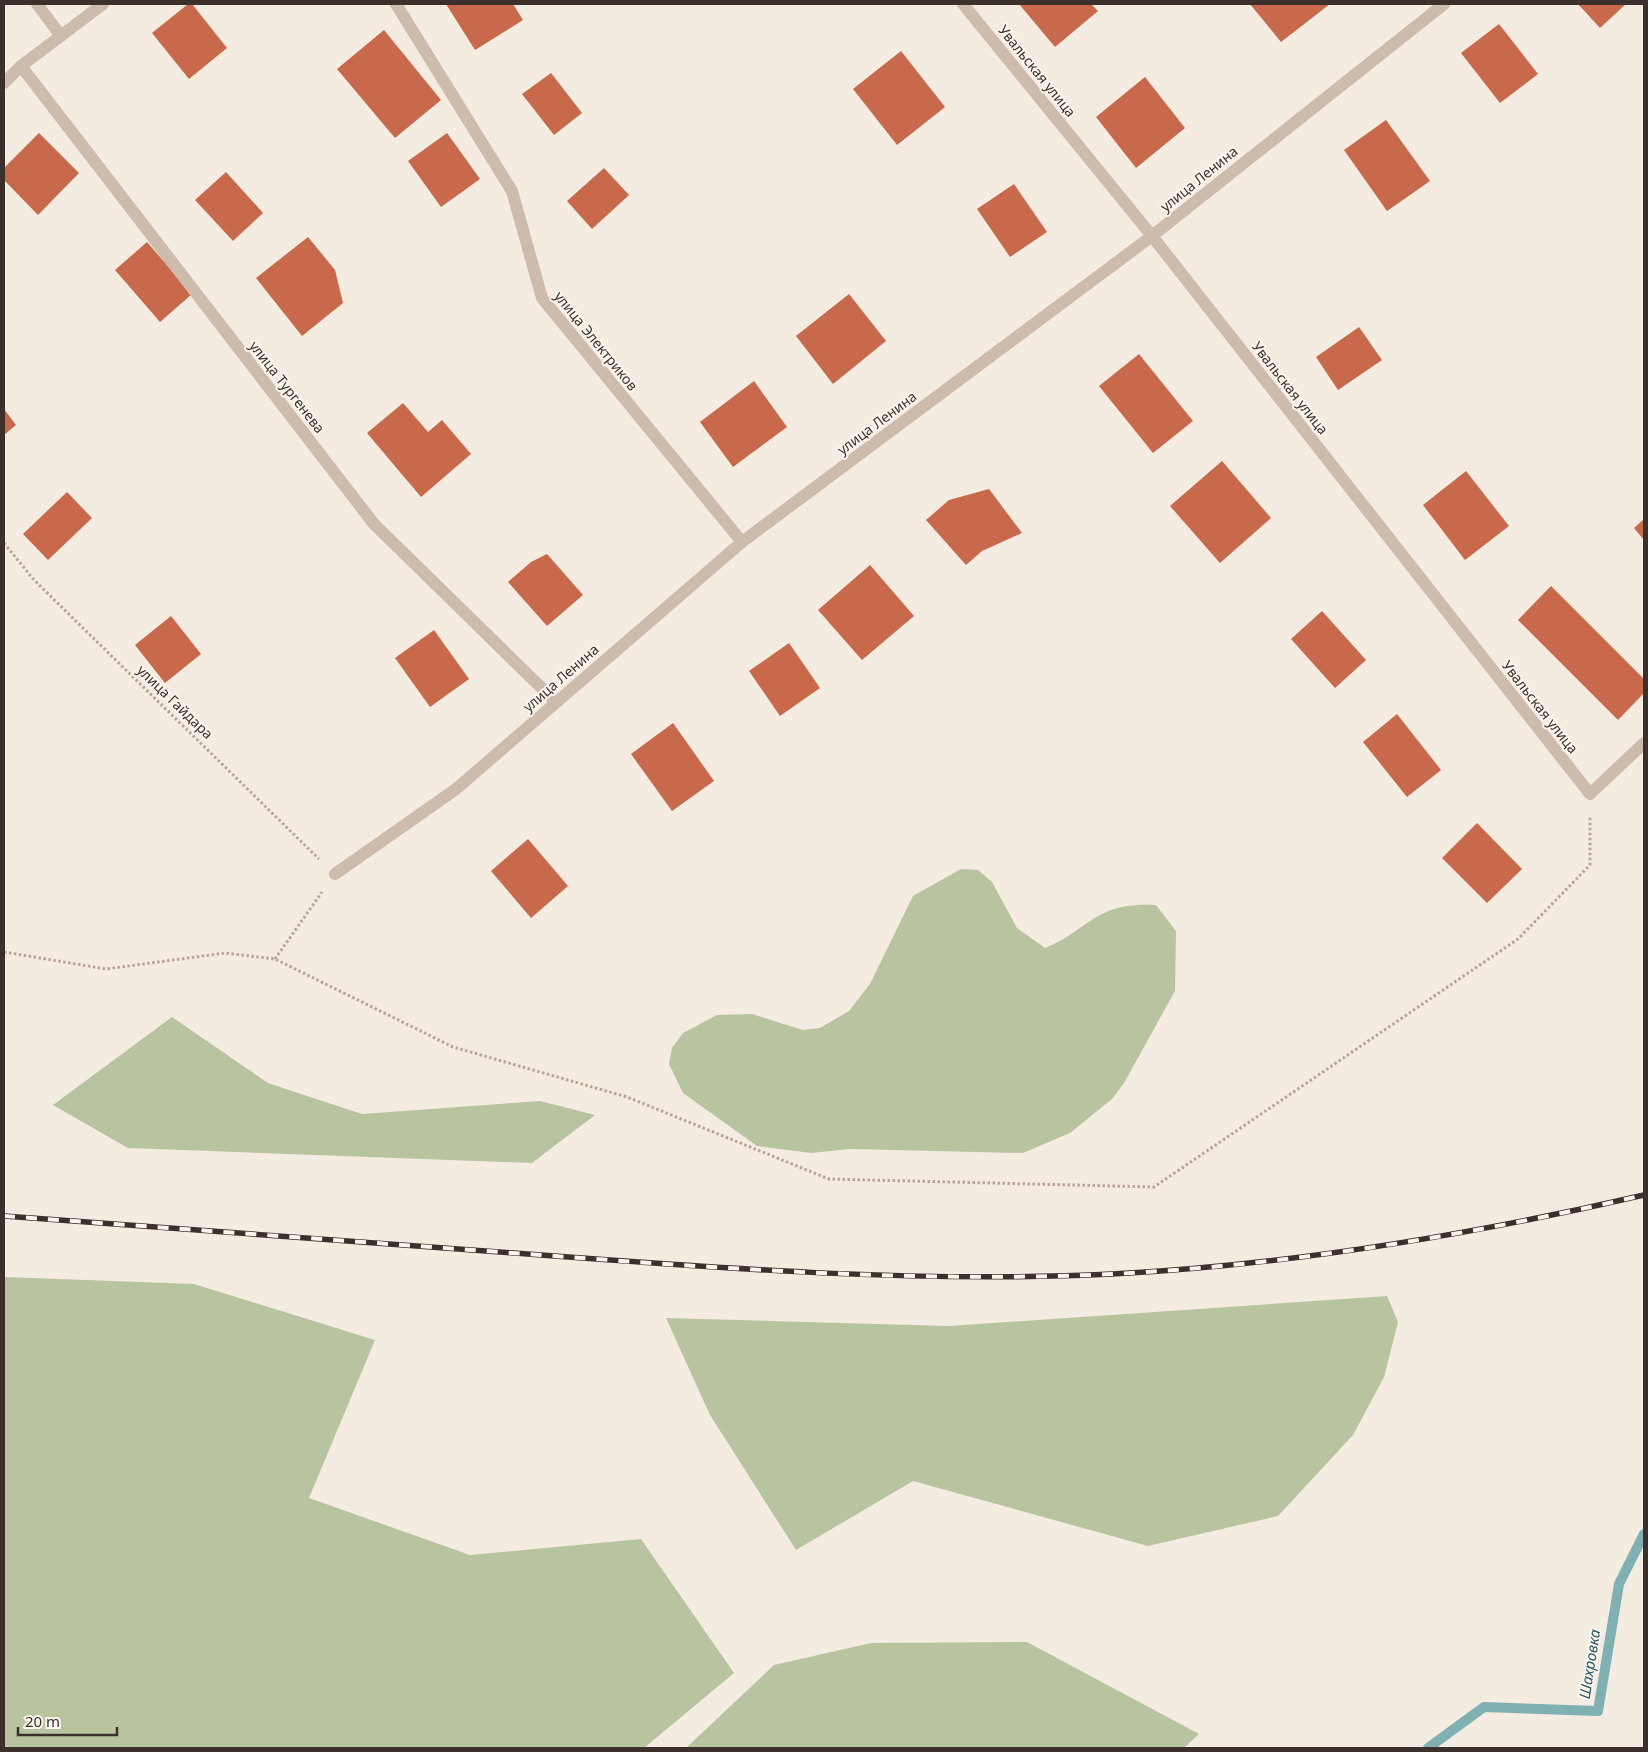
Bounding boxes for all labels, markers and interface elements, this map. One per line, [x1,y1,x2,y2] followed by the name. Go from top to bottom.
[994,21,1080,121] street label: Увальская улица
[1156,141,1241,216] street label: улица Ленина
[550,287,642,394] street label: улица Электриков
[245,337,329,437] street label: улица Тургенева
[1248,337,1333,438] street label: Увальская улица
[833,387,920,459] street label: улица Ленина
[519,639,603,716] street label: улица Ленина
[1498,656,1583,757] street label: Увальская улица
[133,660,218,743] street label: улица Гайдара
[1574,1627,1604,1700] water label: Шахровка
[18,1704,116,1736] scale bar
[25,1711,60,1731] text: 20 m

